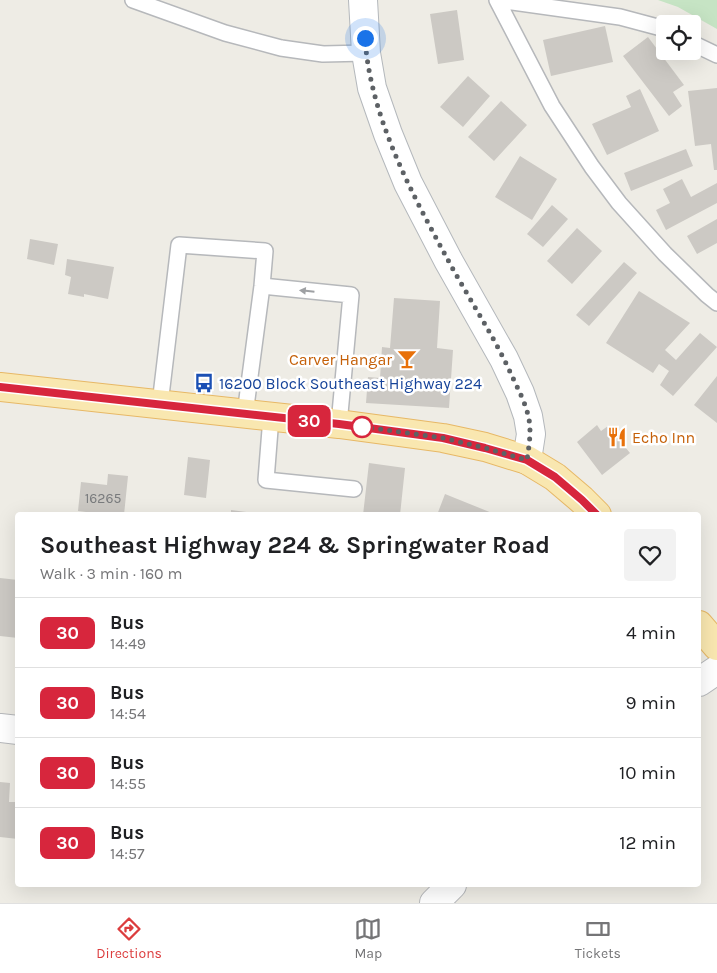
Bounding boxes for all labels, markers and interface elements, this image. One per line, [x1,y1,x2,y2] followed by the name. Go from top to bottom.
[656,15,701,60] map controls
[656,15,701,60] button: locate
[353,26,378,51] your location
[298,287,314,295] one-way arrow
[396,348,418,370] bar icon: Carver Hangar
[289,350,392,369] place label: Carver Hangar
[193,372,215,394] bus stop icon: 16200 Block Southeast Highway 224
[219,374,482,393] place label: 16200 Block Southeast Highway 224
[286,405,332,437] line badge: 30
[298,410,320,432] text: 30
[351,416,373,438] unlabelled marker
[606,426,628,448] restaurant icon: Echo Inn
[632,428,695,447] place label: Echo Inn
[85,490,121,507] house number: 16265
[624,529,676,581] button: heart
[40,531,550,559] text: Southeast Highway 224 & Springwater Road
[40,564,182,583] text: Walk · 3 min · 160 m
[110,612,144,634] text: Bus
[56,622,79,644] text: 30
[626,622,676,644] text: 4 min
[110,634,146,653] text: 14:49
[110,682,144,704] text: Bus
[56,692,79,714] text: 30
[626,692,676,714] text: 9 min
[110,704,146,723] text: 14:54
[110,752,144,774] text: Bus
[56,762,79,784] text: 30
[619,762,676,784] text: 10 min
[110,774,146,793] text: 14:55
[110,822,144,844] text: Bus
[56,832,79,854] text: 30
[619,832,676,854] text: 12 min
[110,844,144,863] text: 14:57
[96,915,162,962] tab: Directions
[354,915,382,962] tab: Map
[575,915,621,962] tab: Tickets

